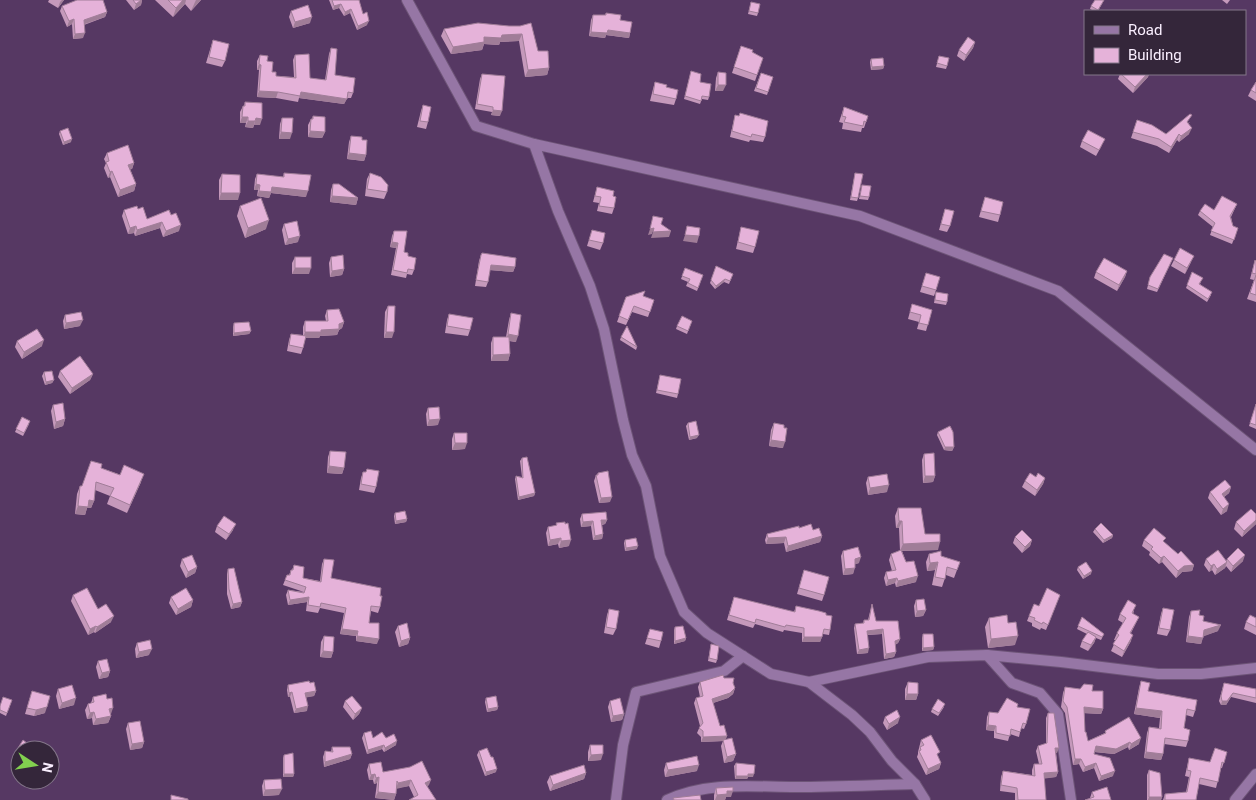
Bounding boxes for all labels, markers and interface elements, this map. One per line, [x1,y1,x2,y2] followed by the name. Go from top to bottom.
[1084,10,1246,75] legend
[1128,21,1162,39] text: Road
[1128,46,1182,64] text: Building
[10,740,60,790] north arrow
[39,761,57,774] text: N

